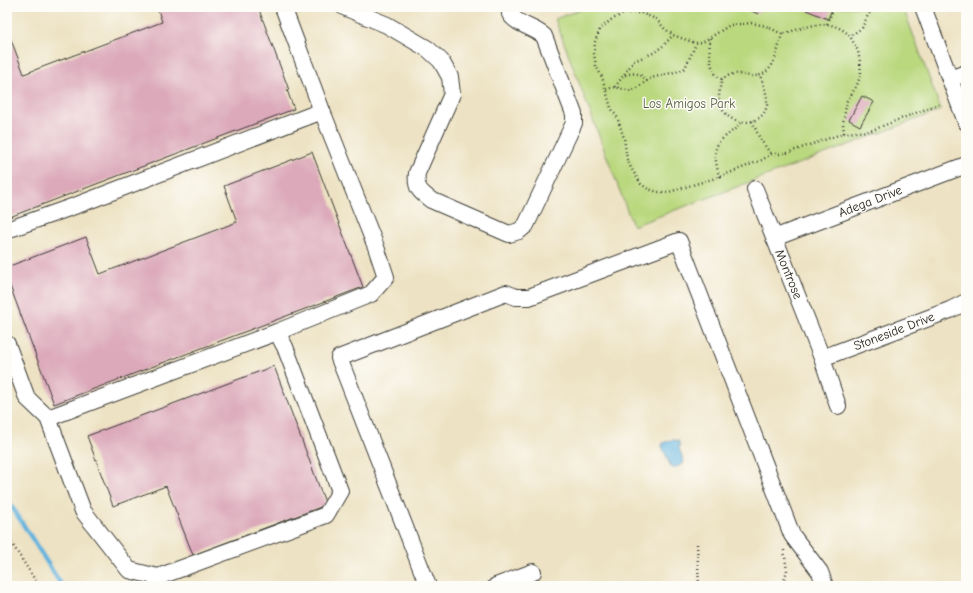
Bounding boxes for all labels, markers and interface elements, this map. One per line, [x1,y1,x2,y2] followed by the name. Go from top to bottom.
[643,96,736,111] park label: Los Amigos Park
[836,182,904,220] street label: Adega Drive
[772,247,806,301] street label: Montrose
[852,309,937,353] street label: Stoneside Drive

